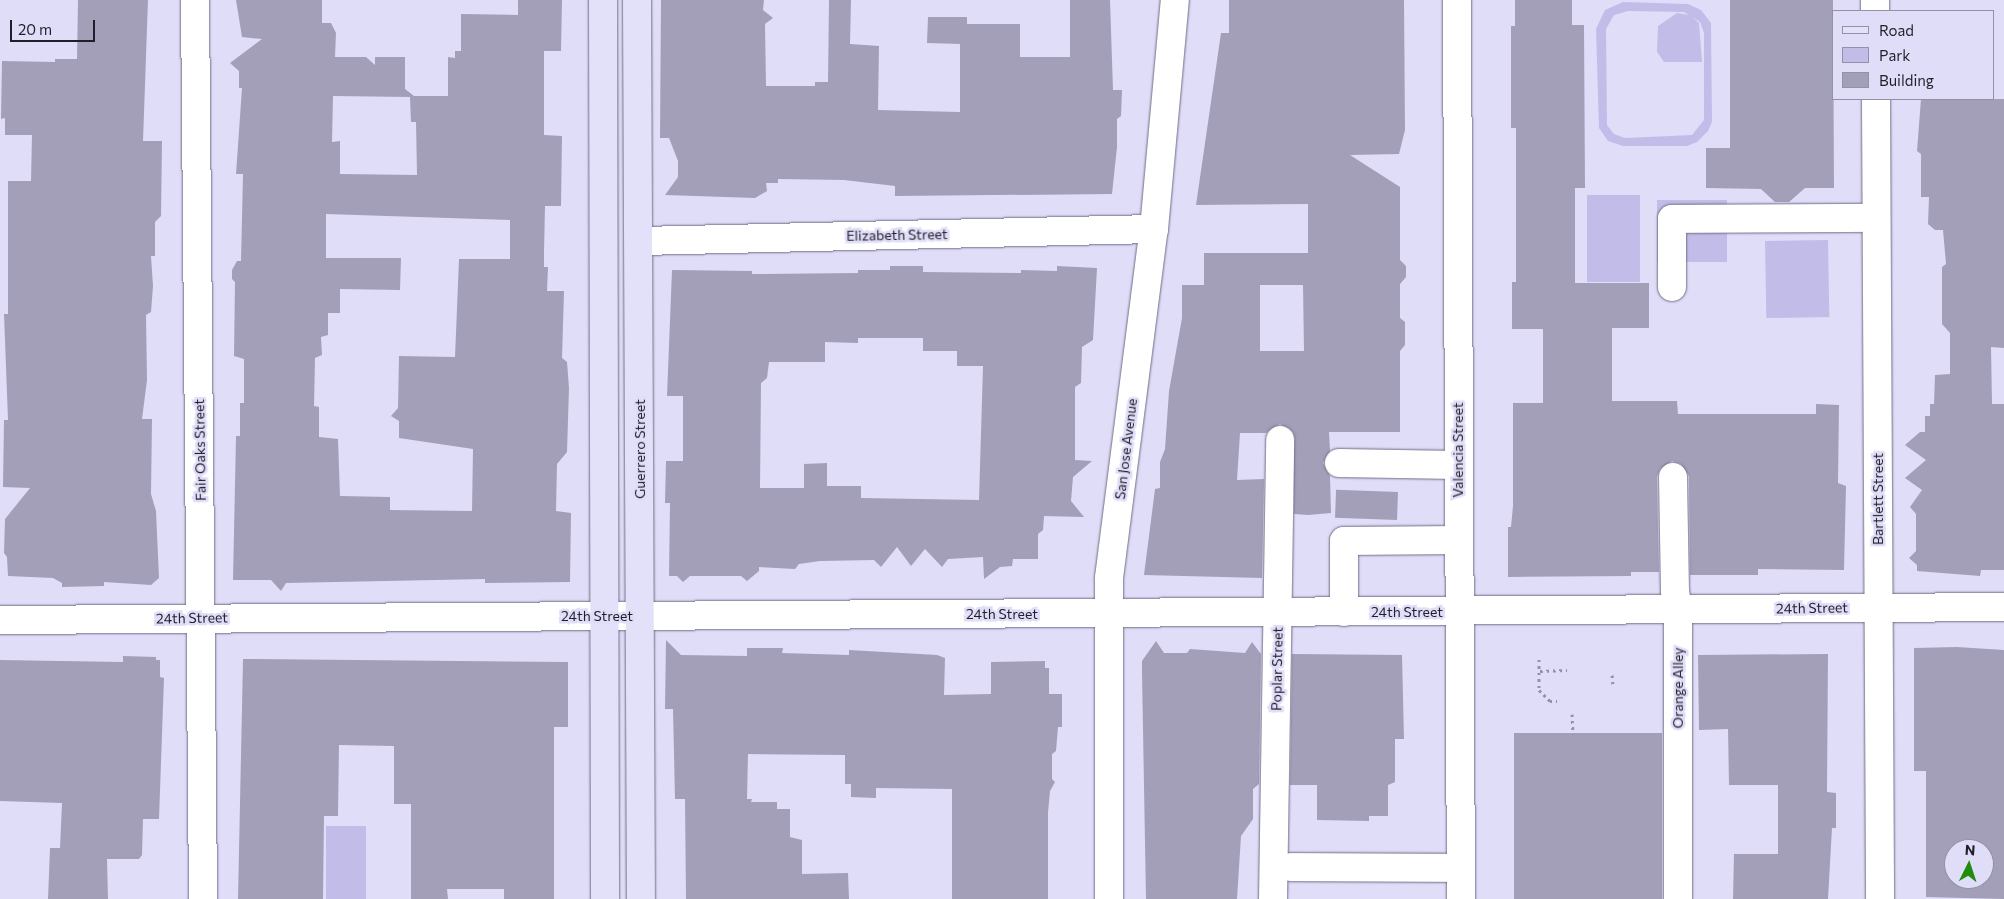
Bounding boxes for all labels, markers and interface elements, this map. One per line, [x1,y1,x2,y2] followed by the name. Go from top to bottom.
[12,10,98,42] scale bar
[1832,10,1994,100] legend
[18,20,52,38] text: 20 m
[1879,21,1914,39] text: Road
[1879,46,1910,64] text: Park
[1879,71,1934,89] text: Building
[846,226,948,244] street label: Elizabeth Street
[1111,398,1141,500] street label: San Jose Avenue
[191,399,209,501] street label: Fair Oaks Street
[632,399,648,499] street label: Guerrero Street
[1450,402,1466,498] street label: Valencia Street
[1870,453,1886,545] street label: Bartlett Street
[1776,599,1848,617] street label: 24th Street
[1371,604,1443,620] street label: 24th Street
[966,606,1038,622] street label: 24th Street
[561,608,633,624] street label: 24th Street
[156,609,228,627] street label: 24th Street
[1268,627,1286,711] street label: Poplar Street
[1670,648,1686,728] street label: Orange Alley
[1944,839,1994,889] north arrow
[1964,841,1976,858] text: N

